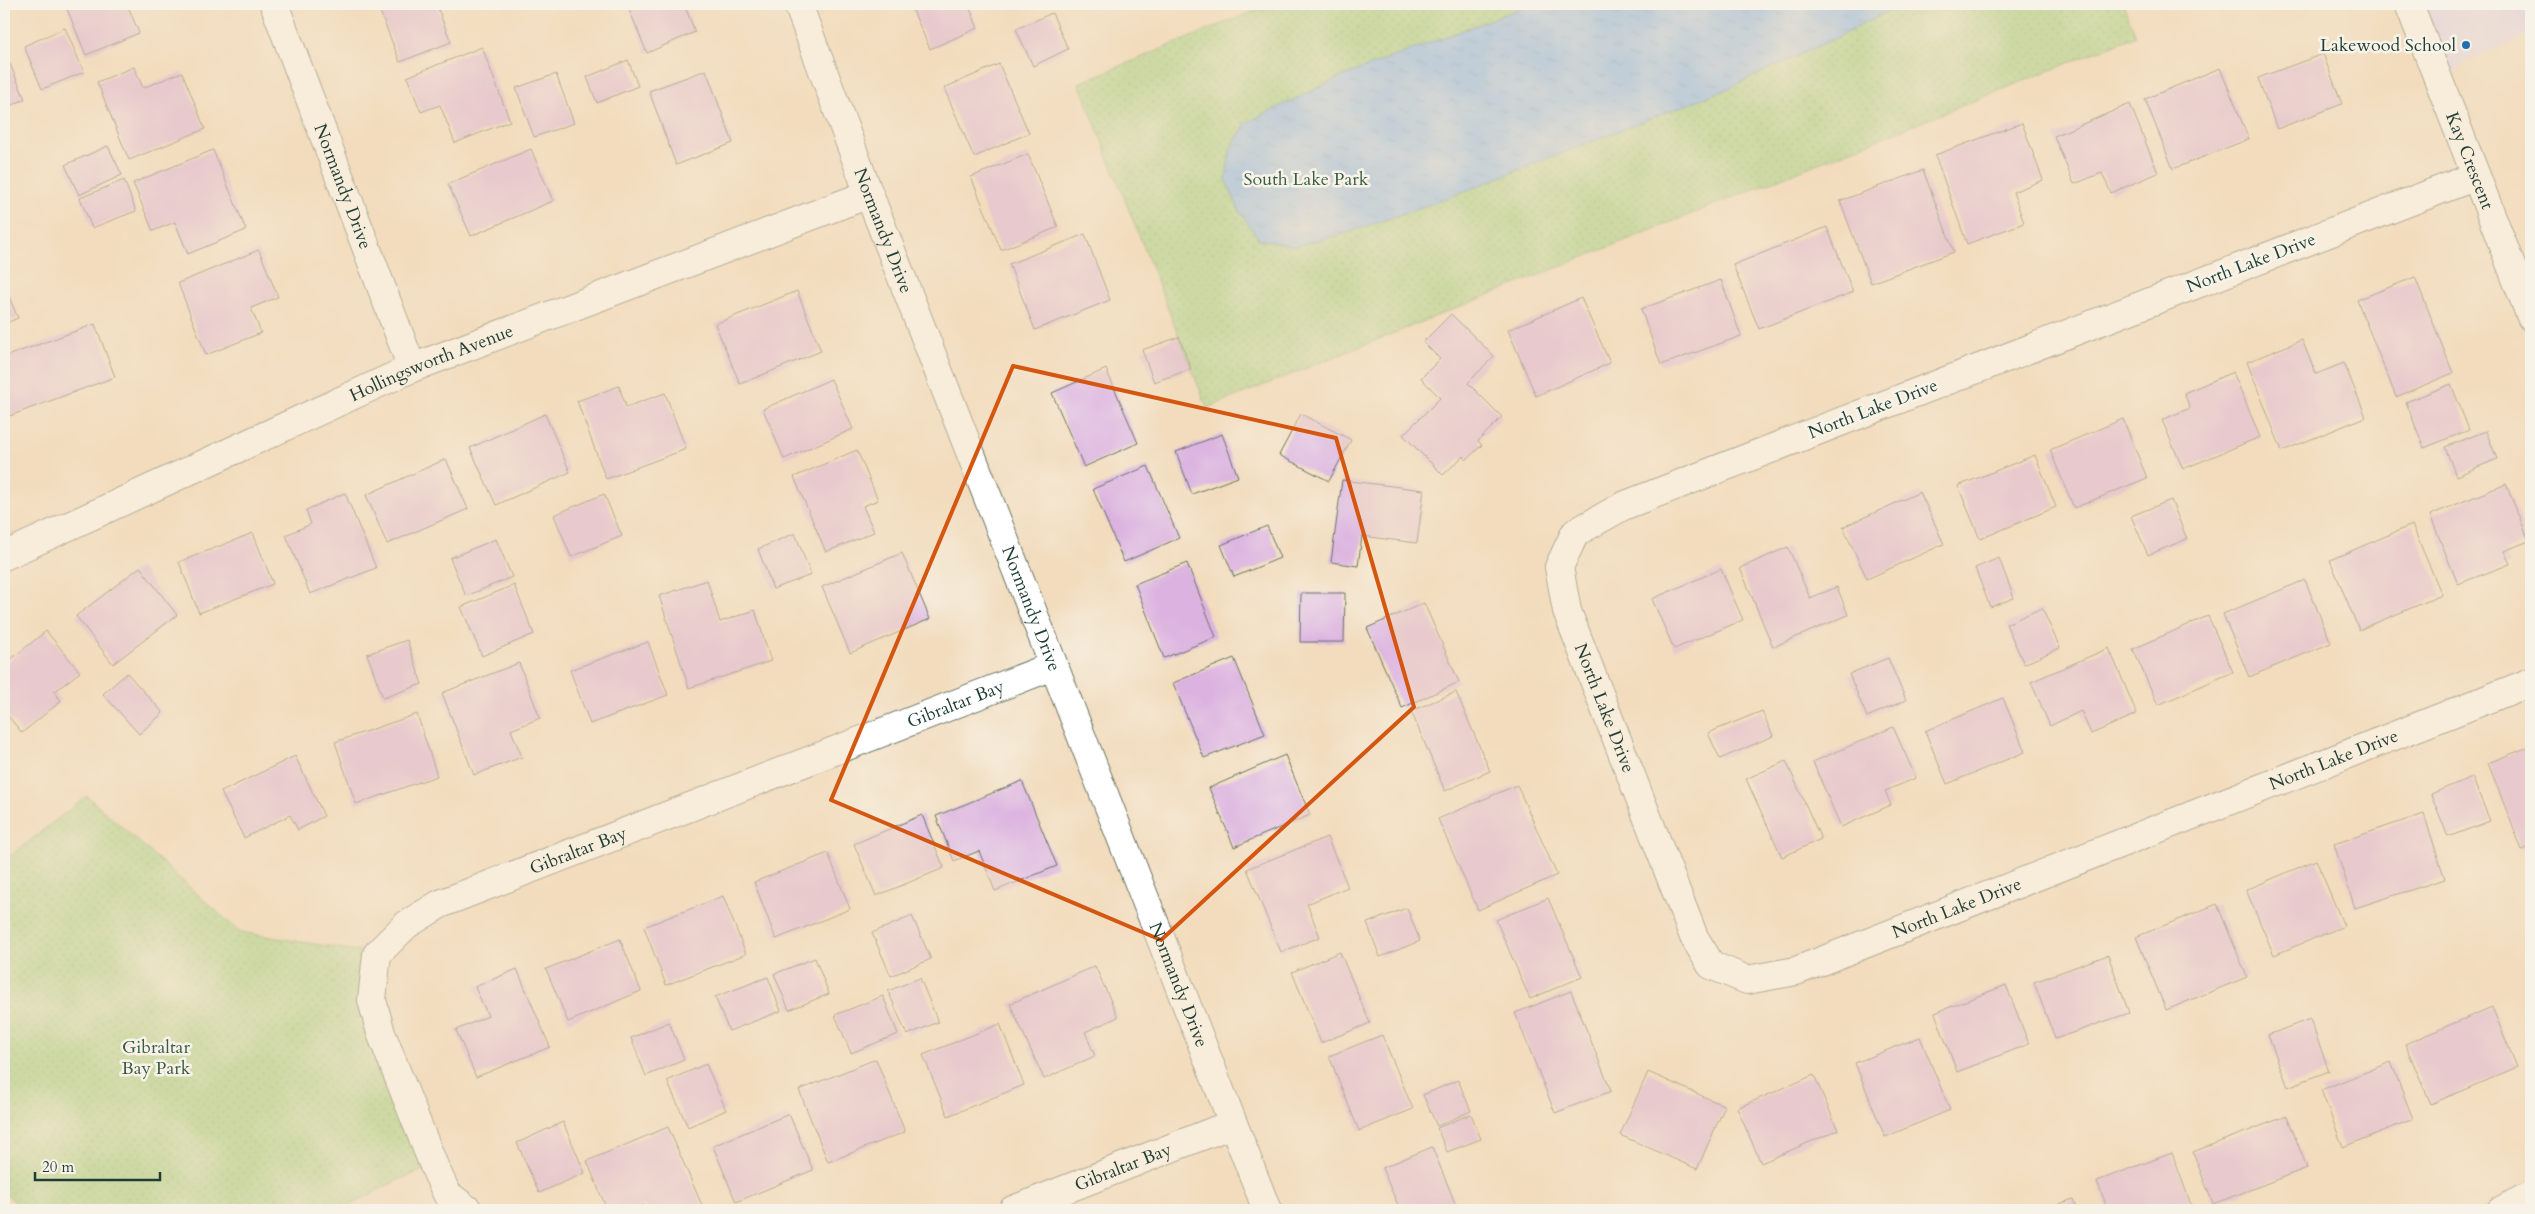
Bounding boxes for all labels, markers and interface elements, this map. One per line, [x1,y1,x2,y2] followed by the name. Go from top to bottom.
[2320,33,2456,58] place label: Lakewood School
[2460,39,2472,51] marker: Lakewood School
[2440,108,2500,213] street label: Kay Crescent
[308,120,378,253] street label: Normandy Drive
[848,164,919,297] street label: Normandy Drive
[1244,167,1369,192] park label: South Lake Park
[2183,227,2319,299] street label: North Lake Drive
[345,318,517,408] street label: Hollingsworth Avenue
[1805,373,1941,445] street label: North Lake Drive
[996,542,1067,675] street label: Normandy Drive
[1568,640,1641,776] street label: North Lake Drive
[903,673,1008,734] street label: Gibraltar Bay
[2265,723,2402,796] street label: North Lake Drive
[526,820,631,881] street label: Gibraltar Bay
[1888,871,2025,945] street label: North Lake Drive
[1143,918,1215,1051] street label: Normandy Drive
[122,1035,191,1081] park label: Gibraltar Bay Park
[1071,1136,1175,1197] street label: Gibraltar Bay
[35,1149,160,1181] scale bar
[42,1157,74,1177] text: 20 m

